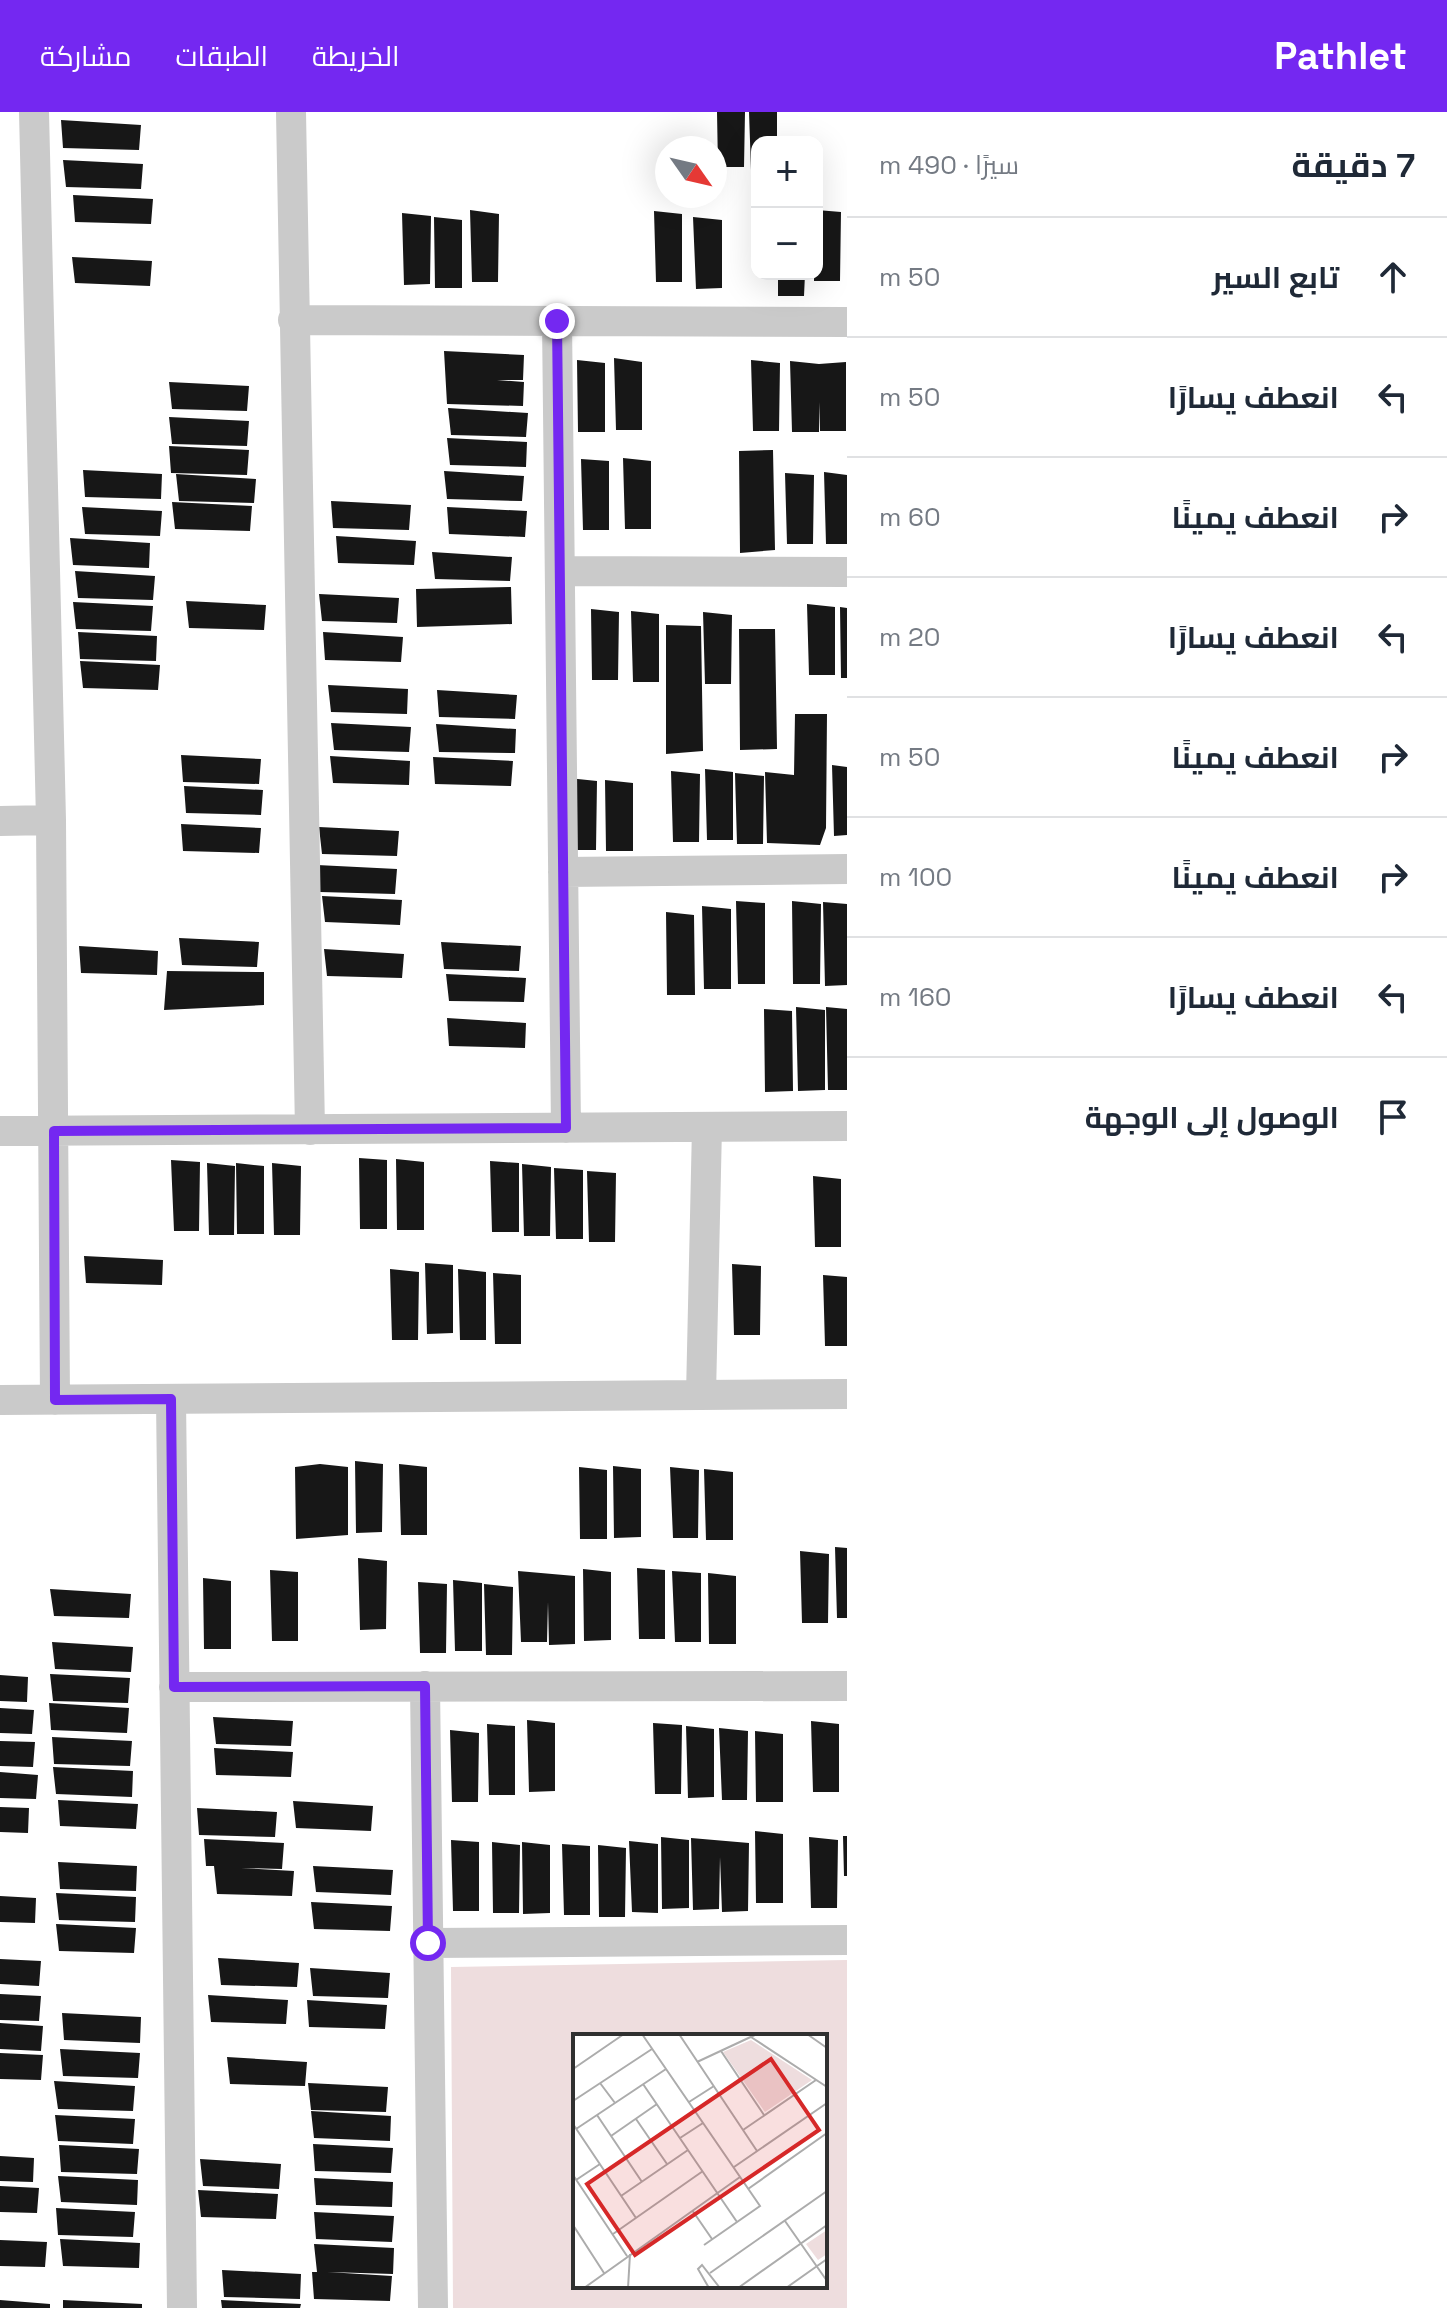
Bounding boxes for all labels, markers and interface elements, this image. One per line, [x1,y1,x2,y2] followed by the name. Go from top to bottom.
[1274,32,1407,80] text: Pathlet
[40,38,131,74] text: مشاركة
[175,38,268,74] text: الطبقات
[312,38,399,74] text: الخريطة
[655,136,727,208] north arrow
[751,136,823,280] map controls
[751,136,823,208] button: +
[1291,144,1415,187] text: 7 دقيقة
[879,148,1019,182] text: سيرًا · 490 m
[751,208,823,280] button: −
[1371,255,1415,299] icon: ahead
[1212,258,1339,297] text: تابع السير
[879,260,940,294] text: 50 m
[539,303,575,339] route end
[1371,375,1415,419] icon: left
[1168,378,1339,417] text: انعطف يسارًا
[879,380,940,414] text: 50 m
[1371,495,1415,539] icon: right
[1171,498,1339,537] text: انعطف يمينًا
[879,500,941,534] text: 60 m
[1371,615,1415,659] icon: left
[1168,618,1339,657] text: انعطف يسارًا
[879,620,940,654] text: 20 m
[1371,735,1415,779] icon: right
[1171,738,1339,777] text: انعطف يمينًا
[879,740,940,774] text: 50 m
[1371,855,1415,899] icon: right
[1171,858,1339,897] text: انعطف يمينًا
[879,860,952,894] text: 100 m
[1371,975,1415,1019] icon: left
[1168,978,1339,1017] text: انعطف يسارًا
[879,980,952,1014] text: 160 m
[1371,1095,1415,1139] icon: arrive
[1085,1098,1339,1137] text: الوصول إلى الوجهة
[410,1925,446,1961] route start
[573,2034,827,2288] inset map

